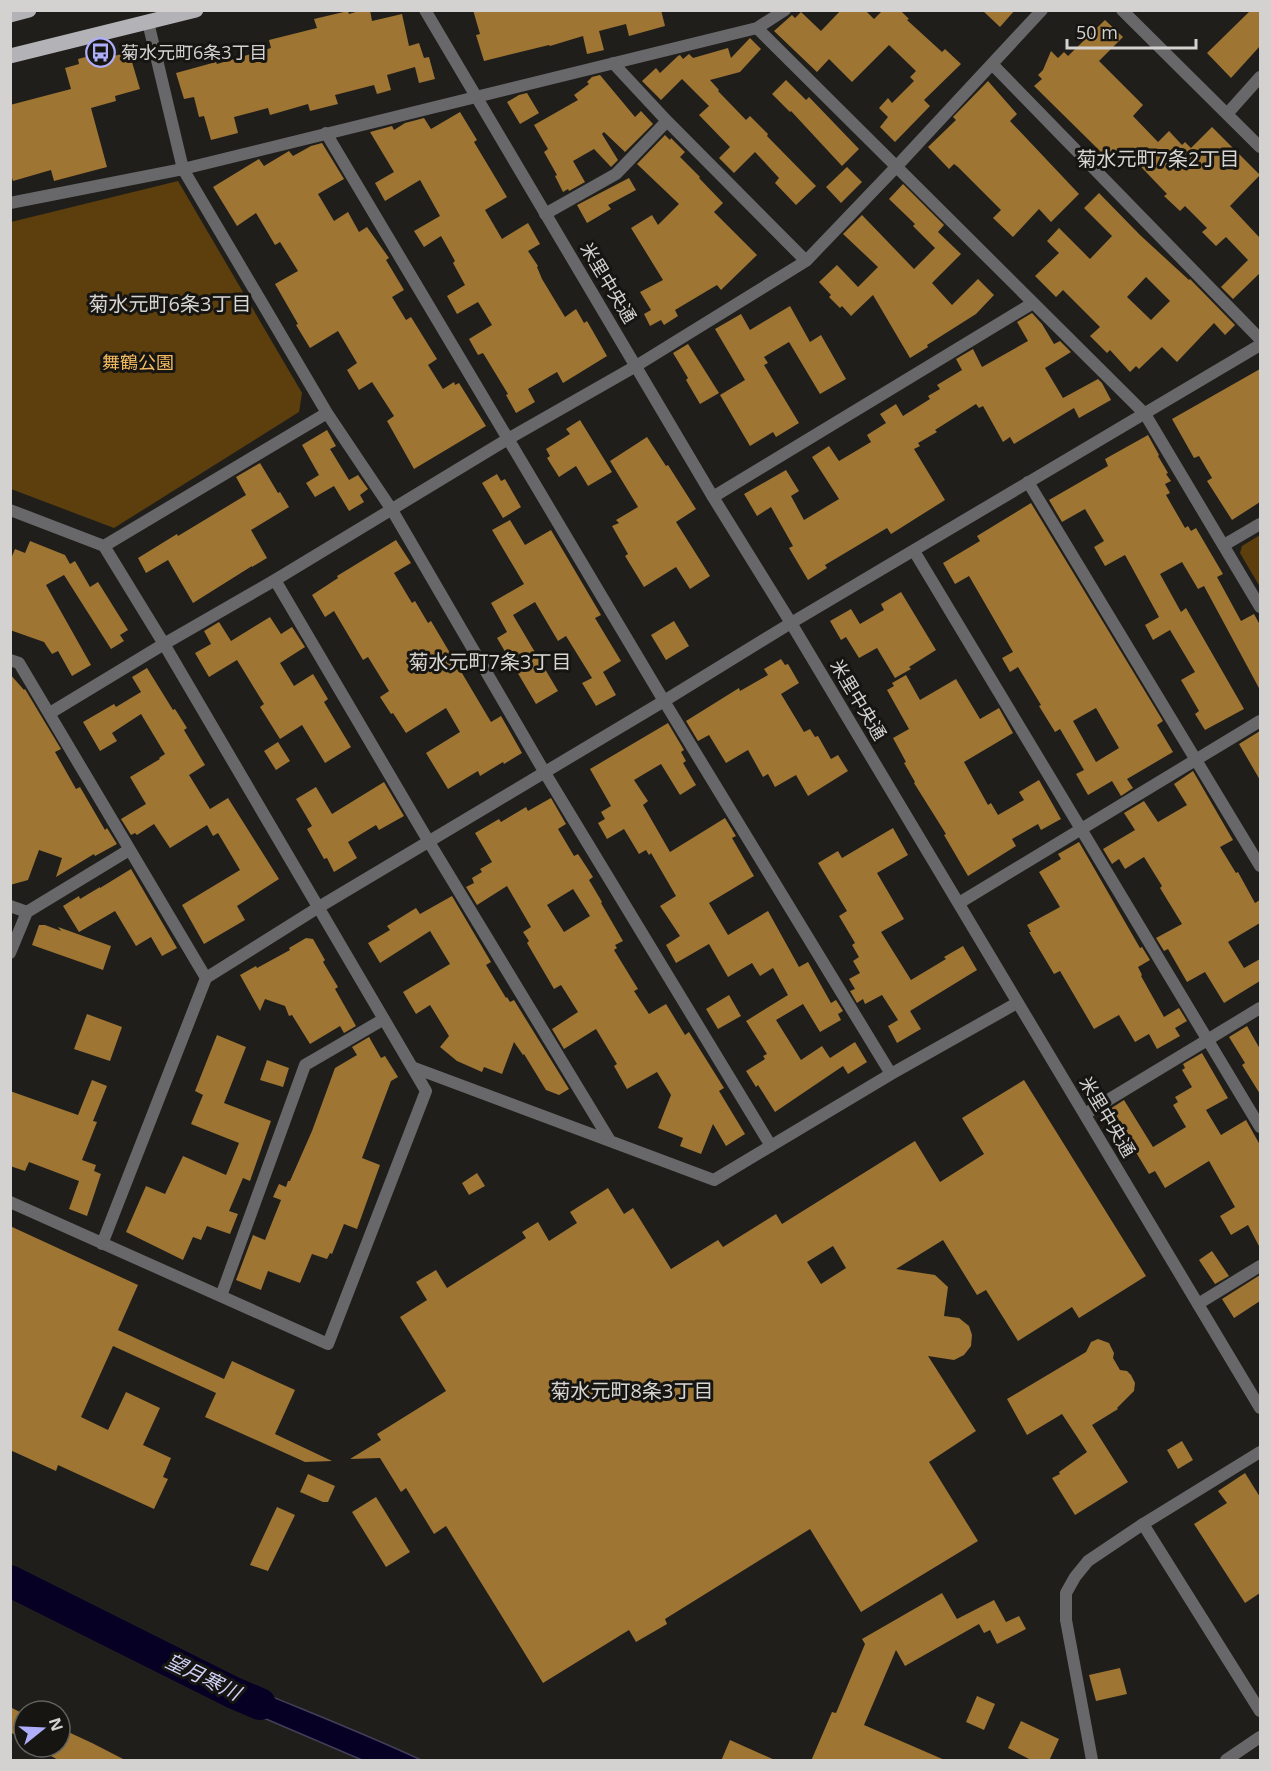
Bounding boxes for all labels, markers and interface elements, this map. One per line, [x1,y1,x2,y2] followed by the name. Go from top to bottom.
[1067,12,1196,50] scale bar
[1076,20,1118,44] text: 50 m
[84,37,116,69] bus stop icon: 菊水元町6条3丁目
[121,40,268,64] place label: 菊水元町6条3丁目
[1077,145,1239,172] district label: 菊水元町7条2丁目
[575,238,642,327] street label: 米里中央通
[89,290,251,317] district label: 菊水元町6条3丁目
[102,350,174,374] park label: 舞鶴公園
[409,648,571,675] district label: 菊水元町7条3丁目
[825,655,892,744] street label: 米里中央通
[1074,1072,1141,1161] street label: 米里中央通
[551,1377,713,1404] district label: 菊水元町8条3丁目
[161,1647,247,1707] water label: 望月寒川
[12,1699,72,1759] north arrow
[44,1715,69,1734] text: N

